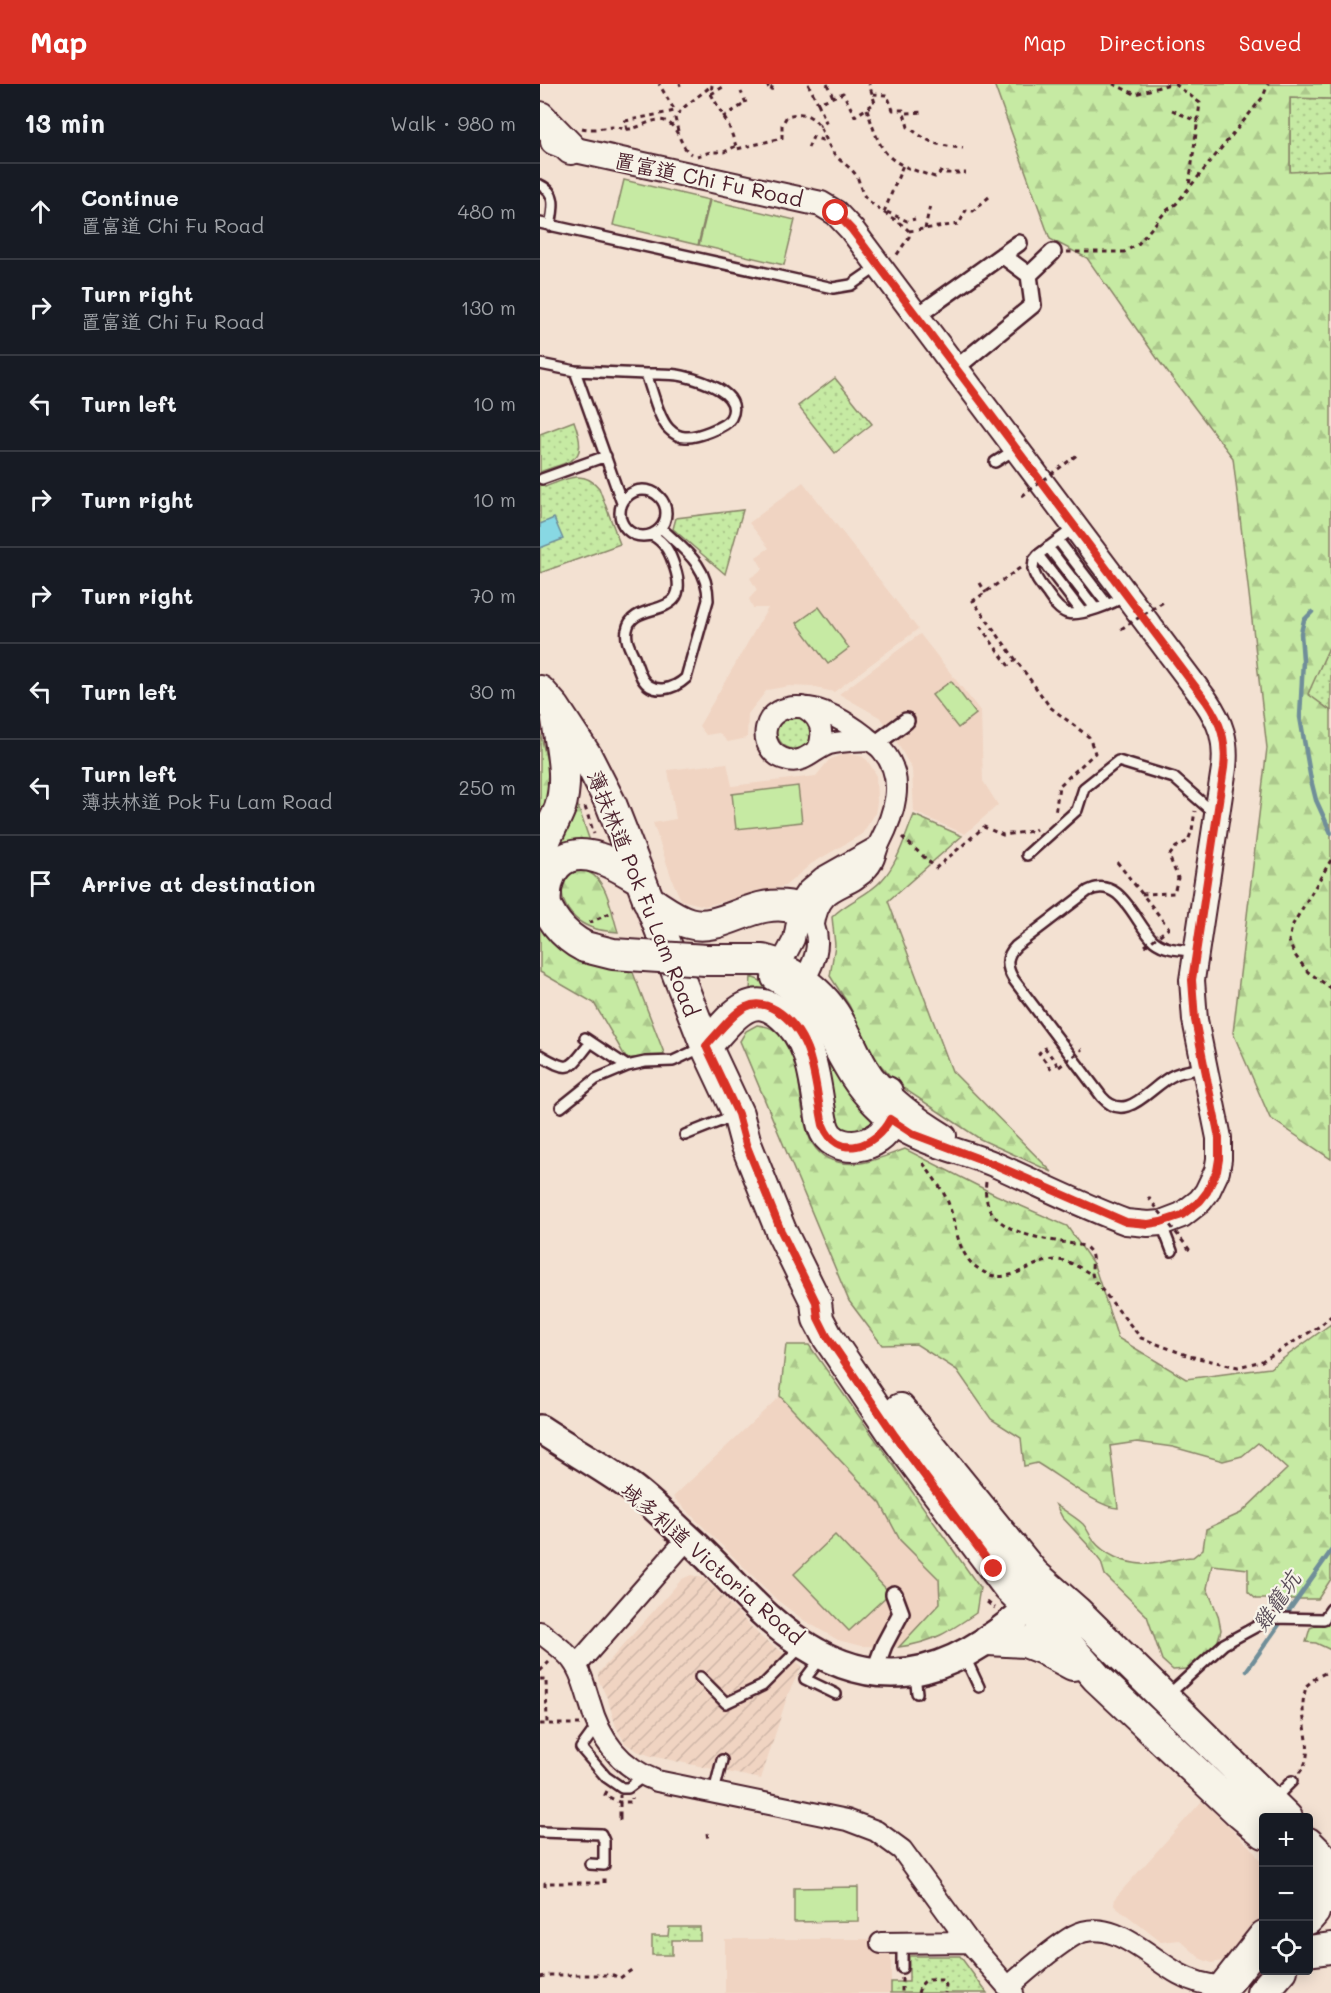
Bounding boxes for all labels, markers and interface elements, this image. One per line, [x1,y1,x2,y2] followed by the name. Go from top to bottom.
[30,24,87,60] text: Map
[1023,29,1066,56] text: Map
[1099,29,1206,56] text: Directions
[1239,29,1301,56] text: Saved
[24,106,105,140] text: 13 min
[390,110,516,136] text: Walk · 980 m
[612,146,806,212] street label: 置富道 Chi Fu Road
[81,183,179,212] text: Continue
[24,195,57,228] icon: ahead
[457,198,516,224] text: 480 m
[822,199,848,225] route start
[81,212,264,238] text: 置富道 Chi Fu Road
[81,279,193,308] text: Turn right
[24,291,57,324] icon: right
[461,294,516,320] text: 130 m
[81,308,264,334] text: 置富道 Chi Fu Road
[24,387,57,420] icon: left
[81,389,177,418] text: Turn left
[472,390,516,416] text: 10 m
[24,483,57,516] icon: right
[81,485,193,514] text: Turn right
[472,486,516,512] text: 10 m
[24,579,57,612] icon: right
[81,581,193,610] text: Turn right
[470,582,516,608] text: 70 m
[24,675,57,708] icon: left
[81,677,177,706] text: Turn left
[470,678,516,704] text: 30 m
[81,759,177,788] text: Turn left
[582,766,706,1020] street label: 薄扶林道 Pok Fu Lam Road
[24,771,57,804] icon: left
[459,774,516,800] text: 250 m
[81,788,332,814] text: 薄扶林道 Pok Fu Lam Road
[24,867,57,900] icon: arrive
[81,869,316,898] text: Arrive at destination
[616,1476,810,1650] street label: 域多利道 Victoria Road
[980,1555,1006,1581] route end
[1245,1564,1308,1636] water label: 雞籠坑
[1259,1813,1313,1975] map controls
[1259,1813,1313,1867] button: +
[1259,1867,1313,1921] button: −
[1259,1921,1313,1975] button: locate

